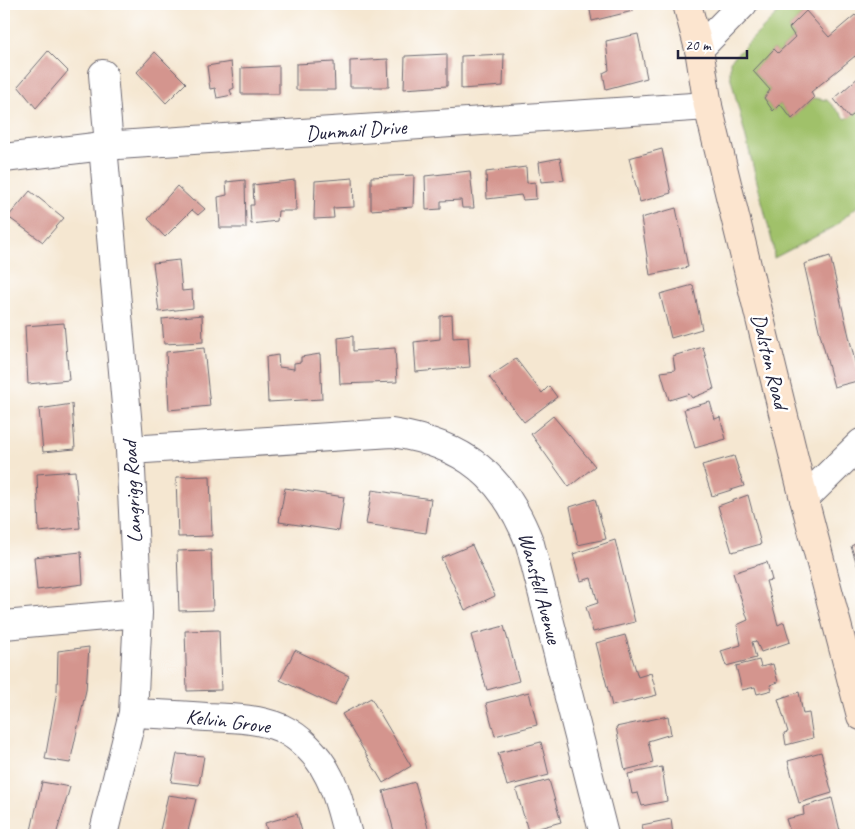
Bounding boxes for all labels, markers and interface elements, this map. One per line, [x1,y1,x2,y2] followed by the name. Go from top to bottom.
[678,28,746,60] scale bar
[685,36,712,55] text: 20 m
[305,113,408,146] street label: Dunmail Drive
[746,311,795,415] street label: Dalston Road
[116,437,148,544] street label: Langrigg Road
[513,529,568,648] street label: Wansfell Avenue
[184,703,274,739] street label: Kelvin Grove

